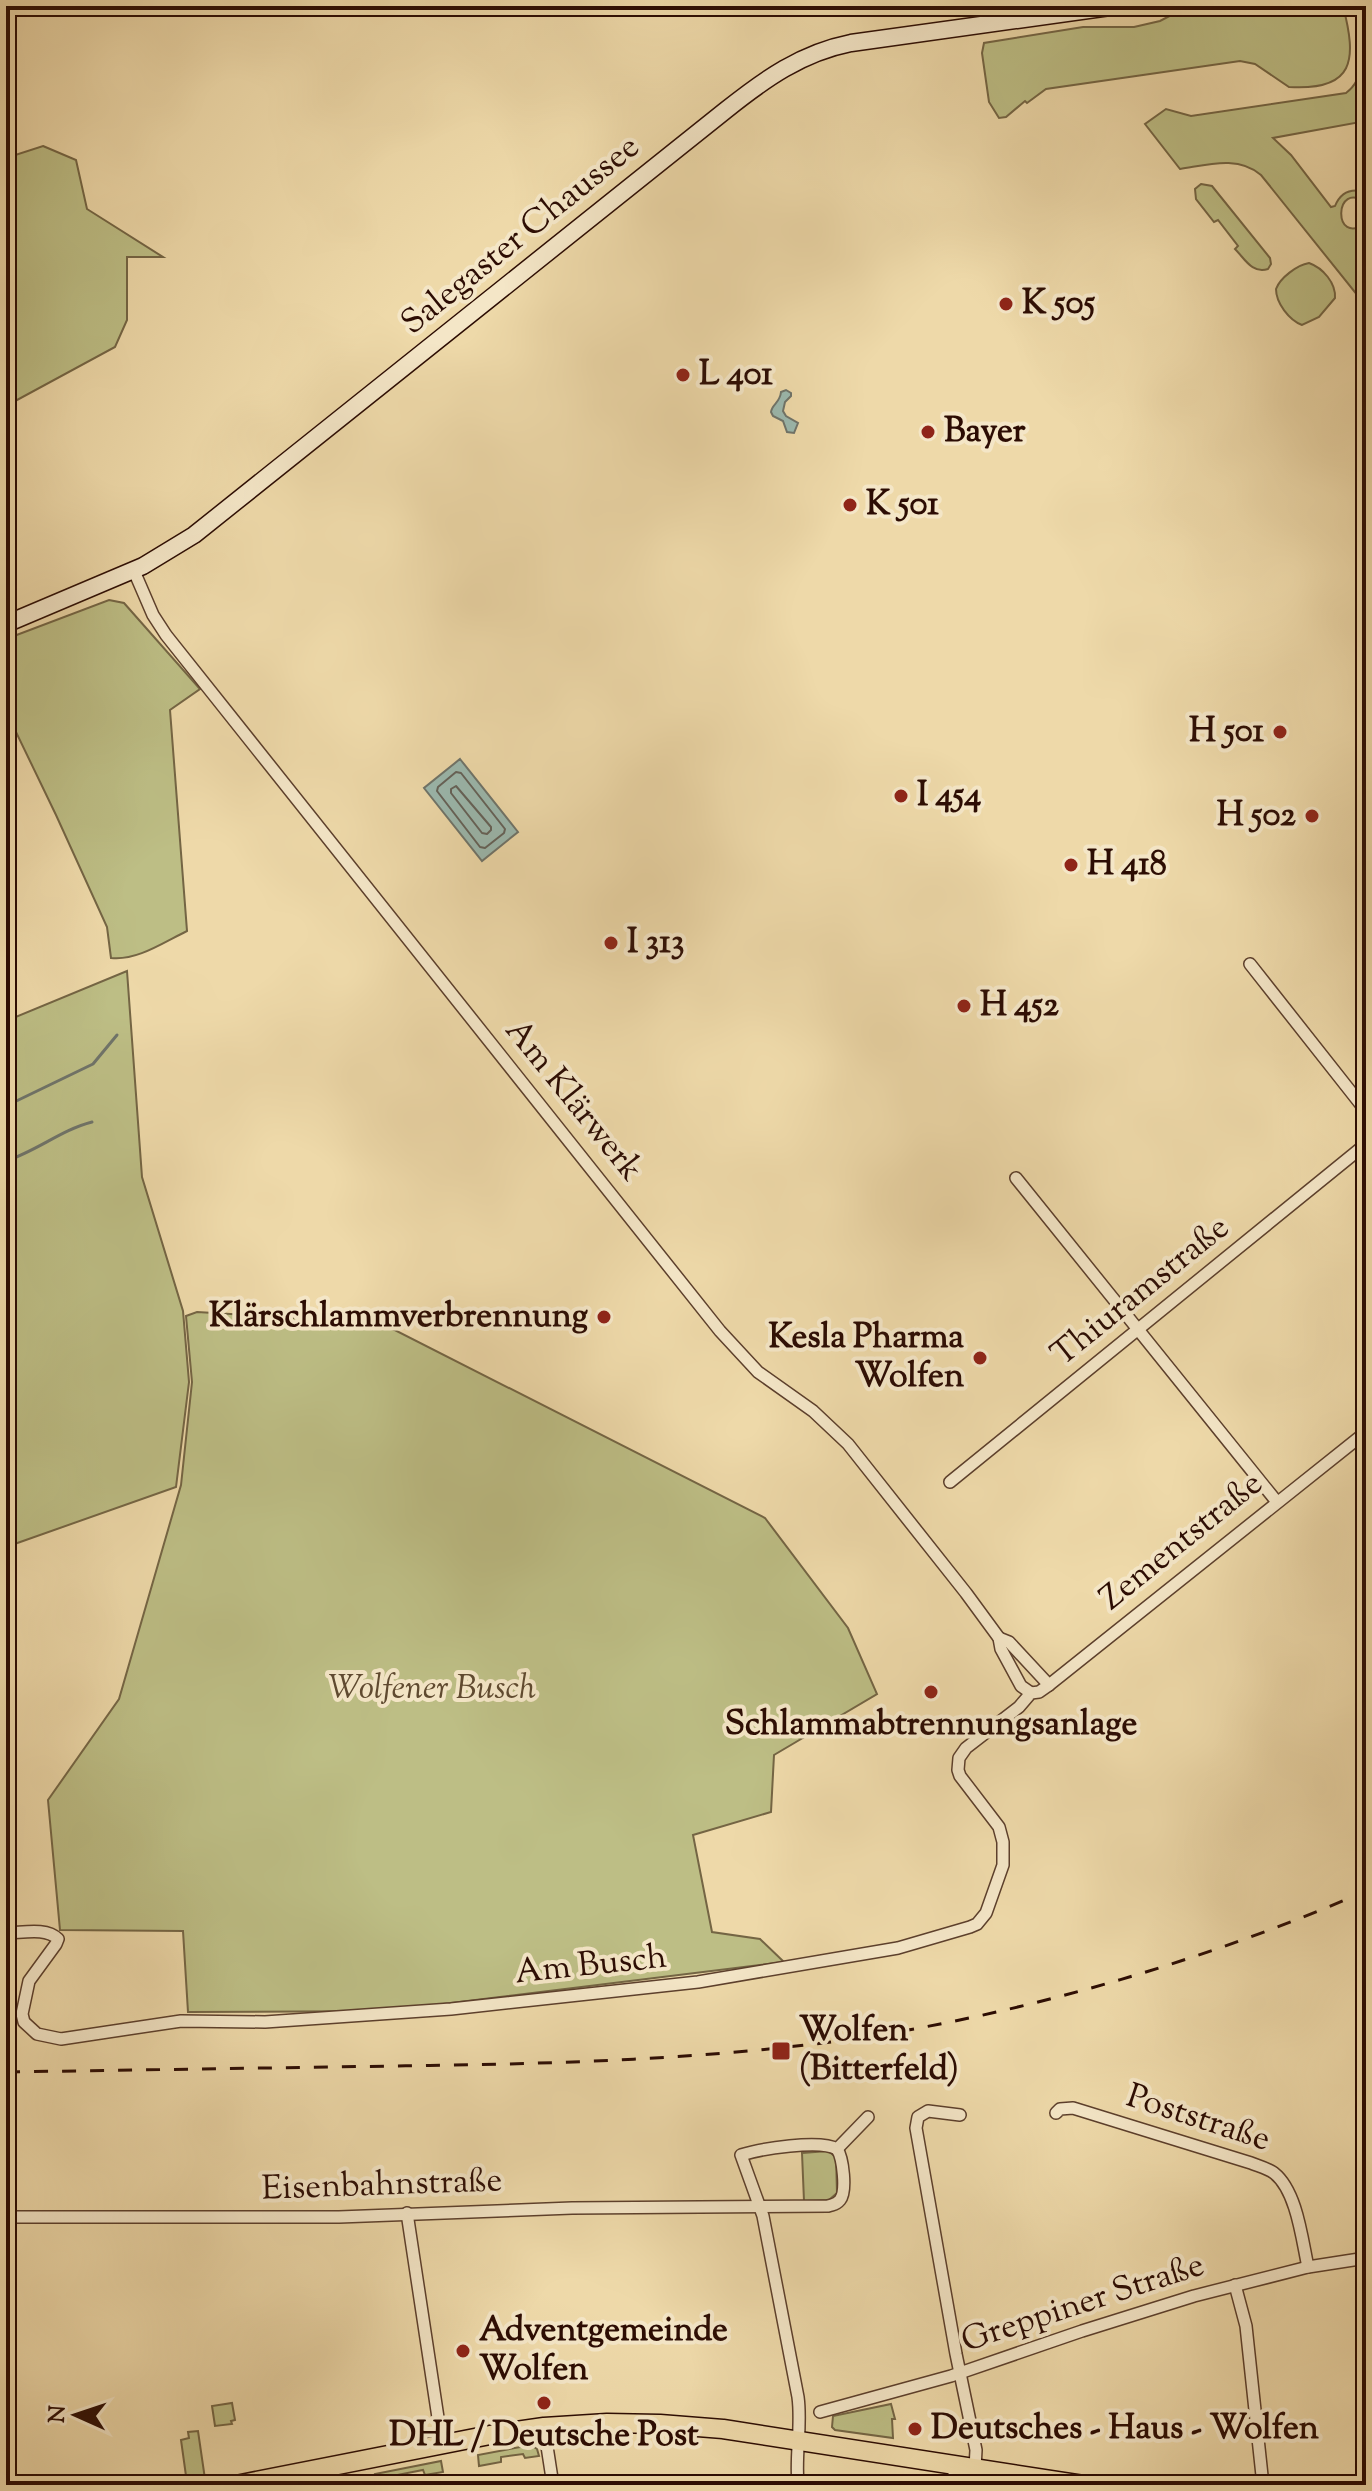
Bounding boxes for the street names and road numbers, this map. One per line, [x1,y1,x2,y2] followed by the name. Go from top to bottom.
[391,124,651,348] street label: Salegaster Chaussee
[492,1009,654,1193] street label: Am Klärwerk
[1041,1205,1241,1379] street label: Thiuramstraße
[1090,1461,1274,1623] street label: Zementstraße
[513,1934,669,1998] street label: Am Busch
[1120,2073,1276,2165] street label: Poststraße
[261,2157,503,2215] street label: Eisenbahnstraße
[955,2242,1211,2366] street label: Greppiner Straße

